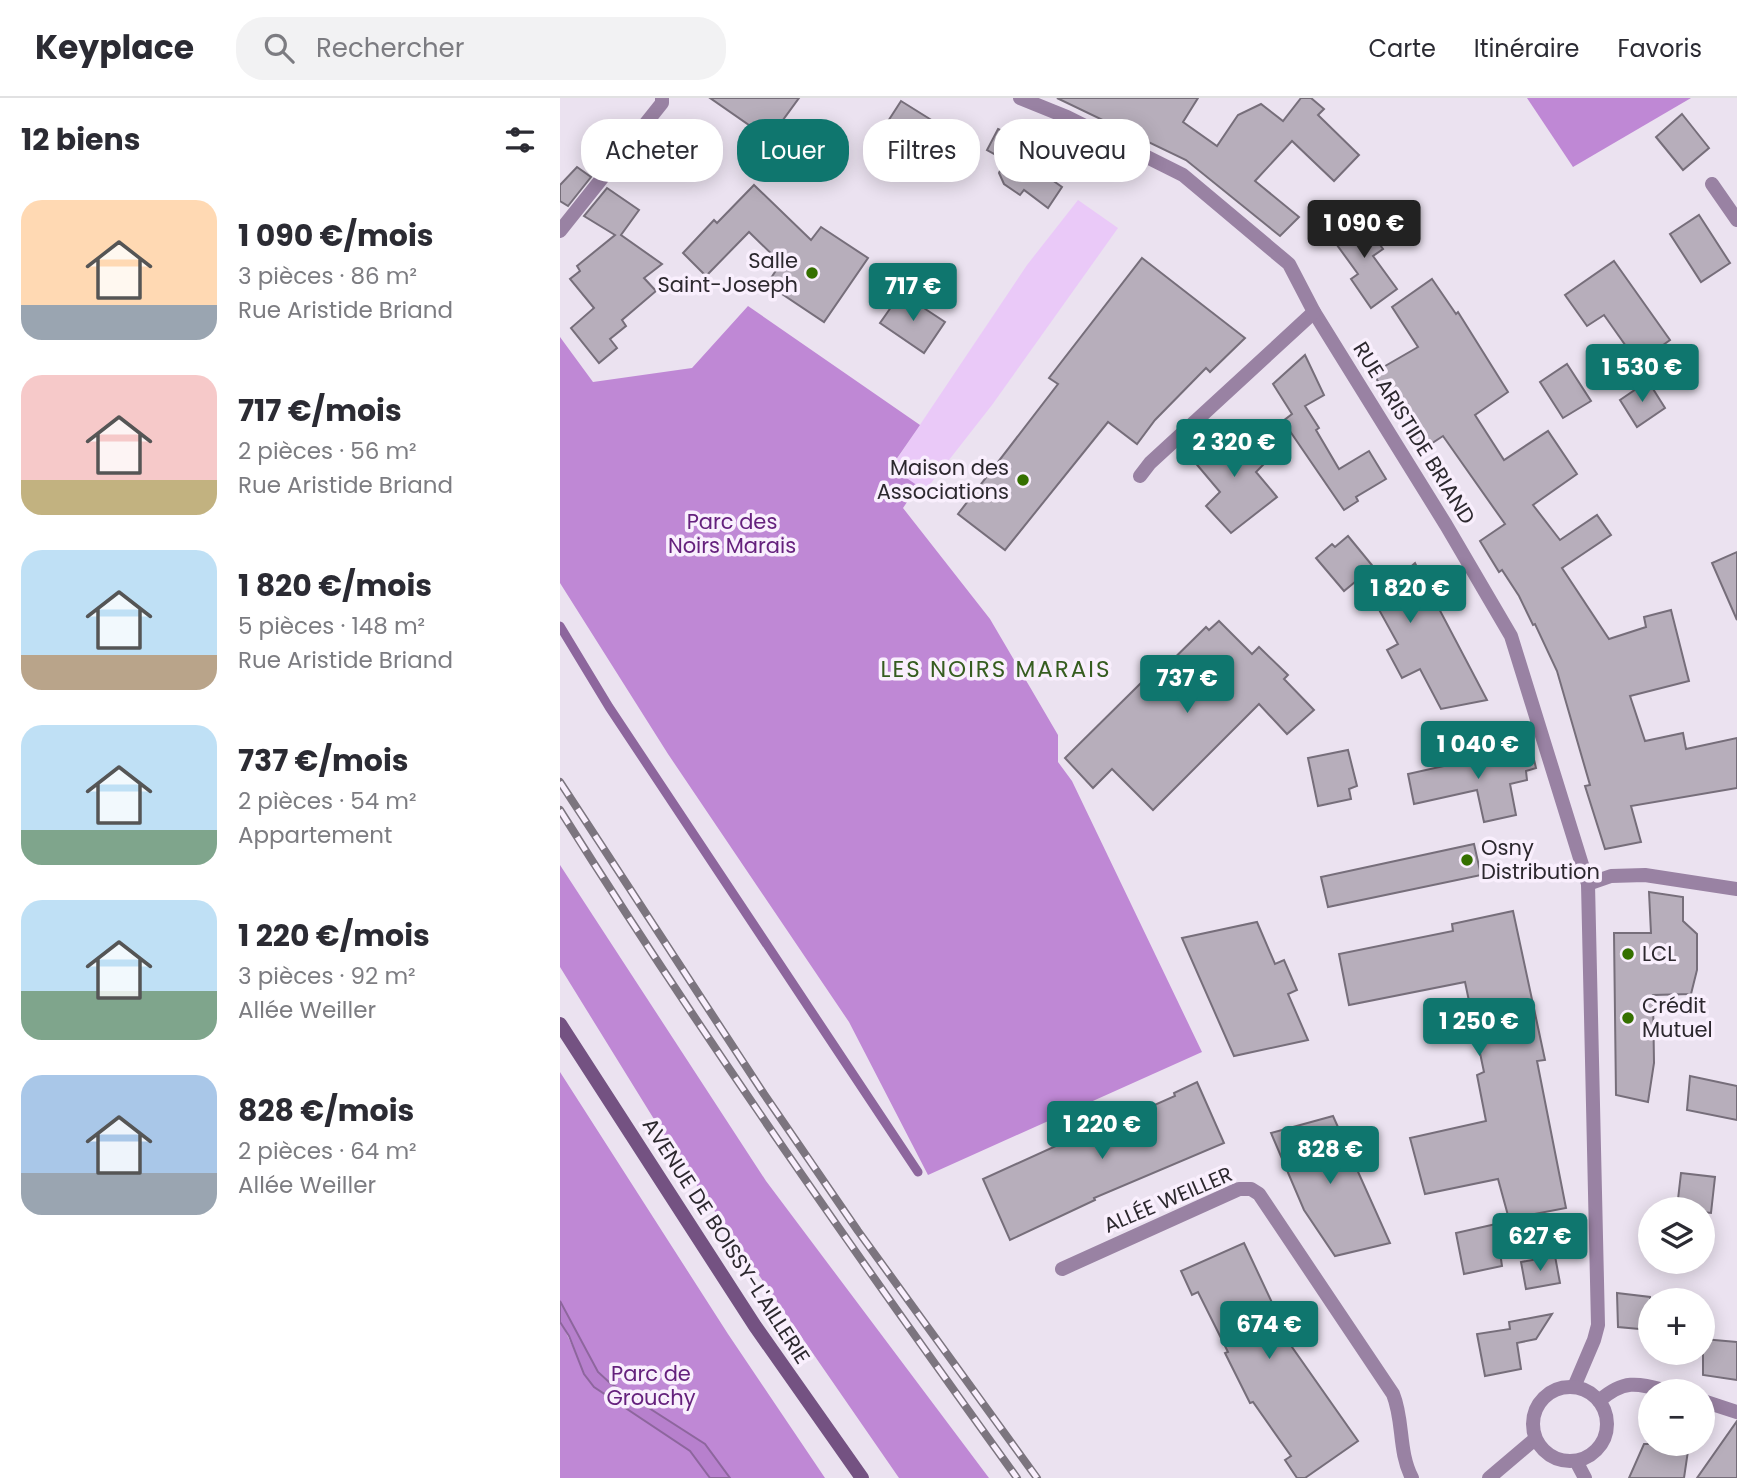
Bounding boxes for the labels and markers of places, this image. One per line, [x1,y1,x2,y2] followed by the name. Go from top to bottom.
[1299,200,1429,260] pin: 1 090 €
[657,246,798,299] place label: Salle Saint-Joseph
[864,264,962,323] pin: 717 €
[804,265,820,281] marker: Salle Saint-Joseph
[1577,344,1707,404] pin: 1 530 €
[1169,420,1299,479] pin: 2 320 €
[877,453,1009,506] place label: Maison des Associations
[1015,472,1031,488] marker: Maison des Associations
[1345,566,1475,625] pin: 1 820 €
[1138,656,1236,715] pin: 737 €
[1413,722,1543,781] pin: 1 040 €
[1481,833,1600,886] place label: Osny Distribution
[1459,852,1475,868] marker: Osny Distribution
[1642,939,1676,968] place label: LCL
[1620,946,1636,962] marker: LCL
[1642,991,1713,1044] place label: Crédit Mutuel
[1414,998,1544,1058] pin: 1 250 €
[1620,1010,1636,1026] marker: Crédit Mutuel
[1037,1102,1167,1161] pin: 1 220 €
[1281,1126,1379,1186] pin: 828 €
[1491,1214,1589,1273] pin: 627 €
[1220,1302,1318,1361] pin: 674 €

